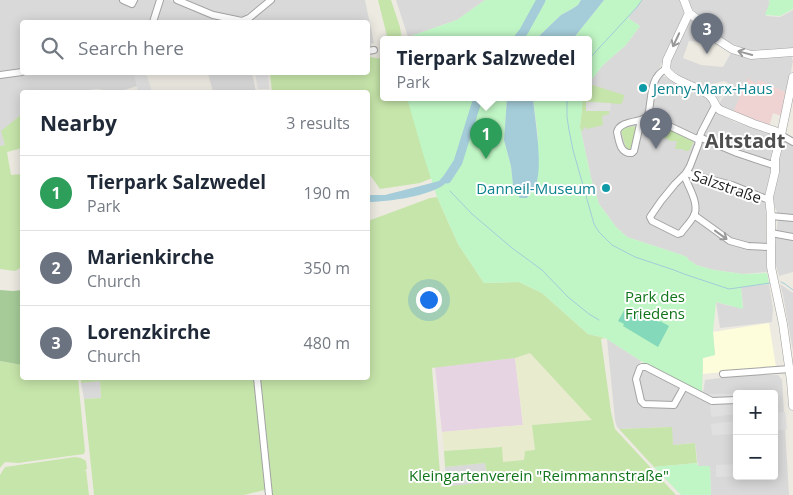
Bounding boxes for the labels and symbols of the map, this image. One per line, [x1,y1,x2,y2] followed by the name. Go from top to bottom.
[691,13,723,54] pin: 3
[671,33,681,48] one-way arrow
[737,48,753,57] one-way arrow
[651,78,773,98] place label: Jenny-Marx-Haus
[637,82,649,94] marker: Jenny-Marx-Haus
[640,108,672,149] pin: 2
[470,118,502,159] pin: 1
[705,127,786,154] district label: Altstadt
[690,165,764,207] street label: Salzstraße
[476,178,596,198] place label: Danneil-Museum
[600,182,612,194] marker: Danneil-Museum
[714,230,728,240] one-way arrow
[625,286,685,323] park label: Park des Friedens
[416,287,442,313] your location
[409,465,669,485] park label: Kleingartenverein "Reimmannstraße"

